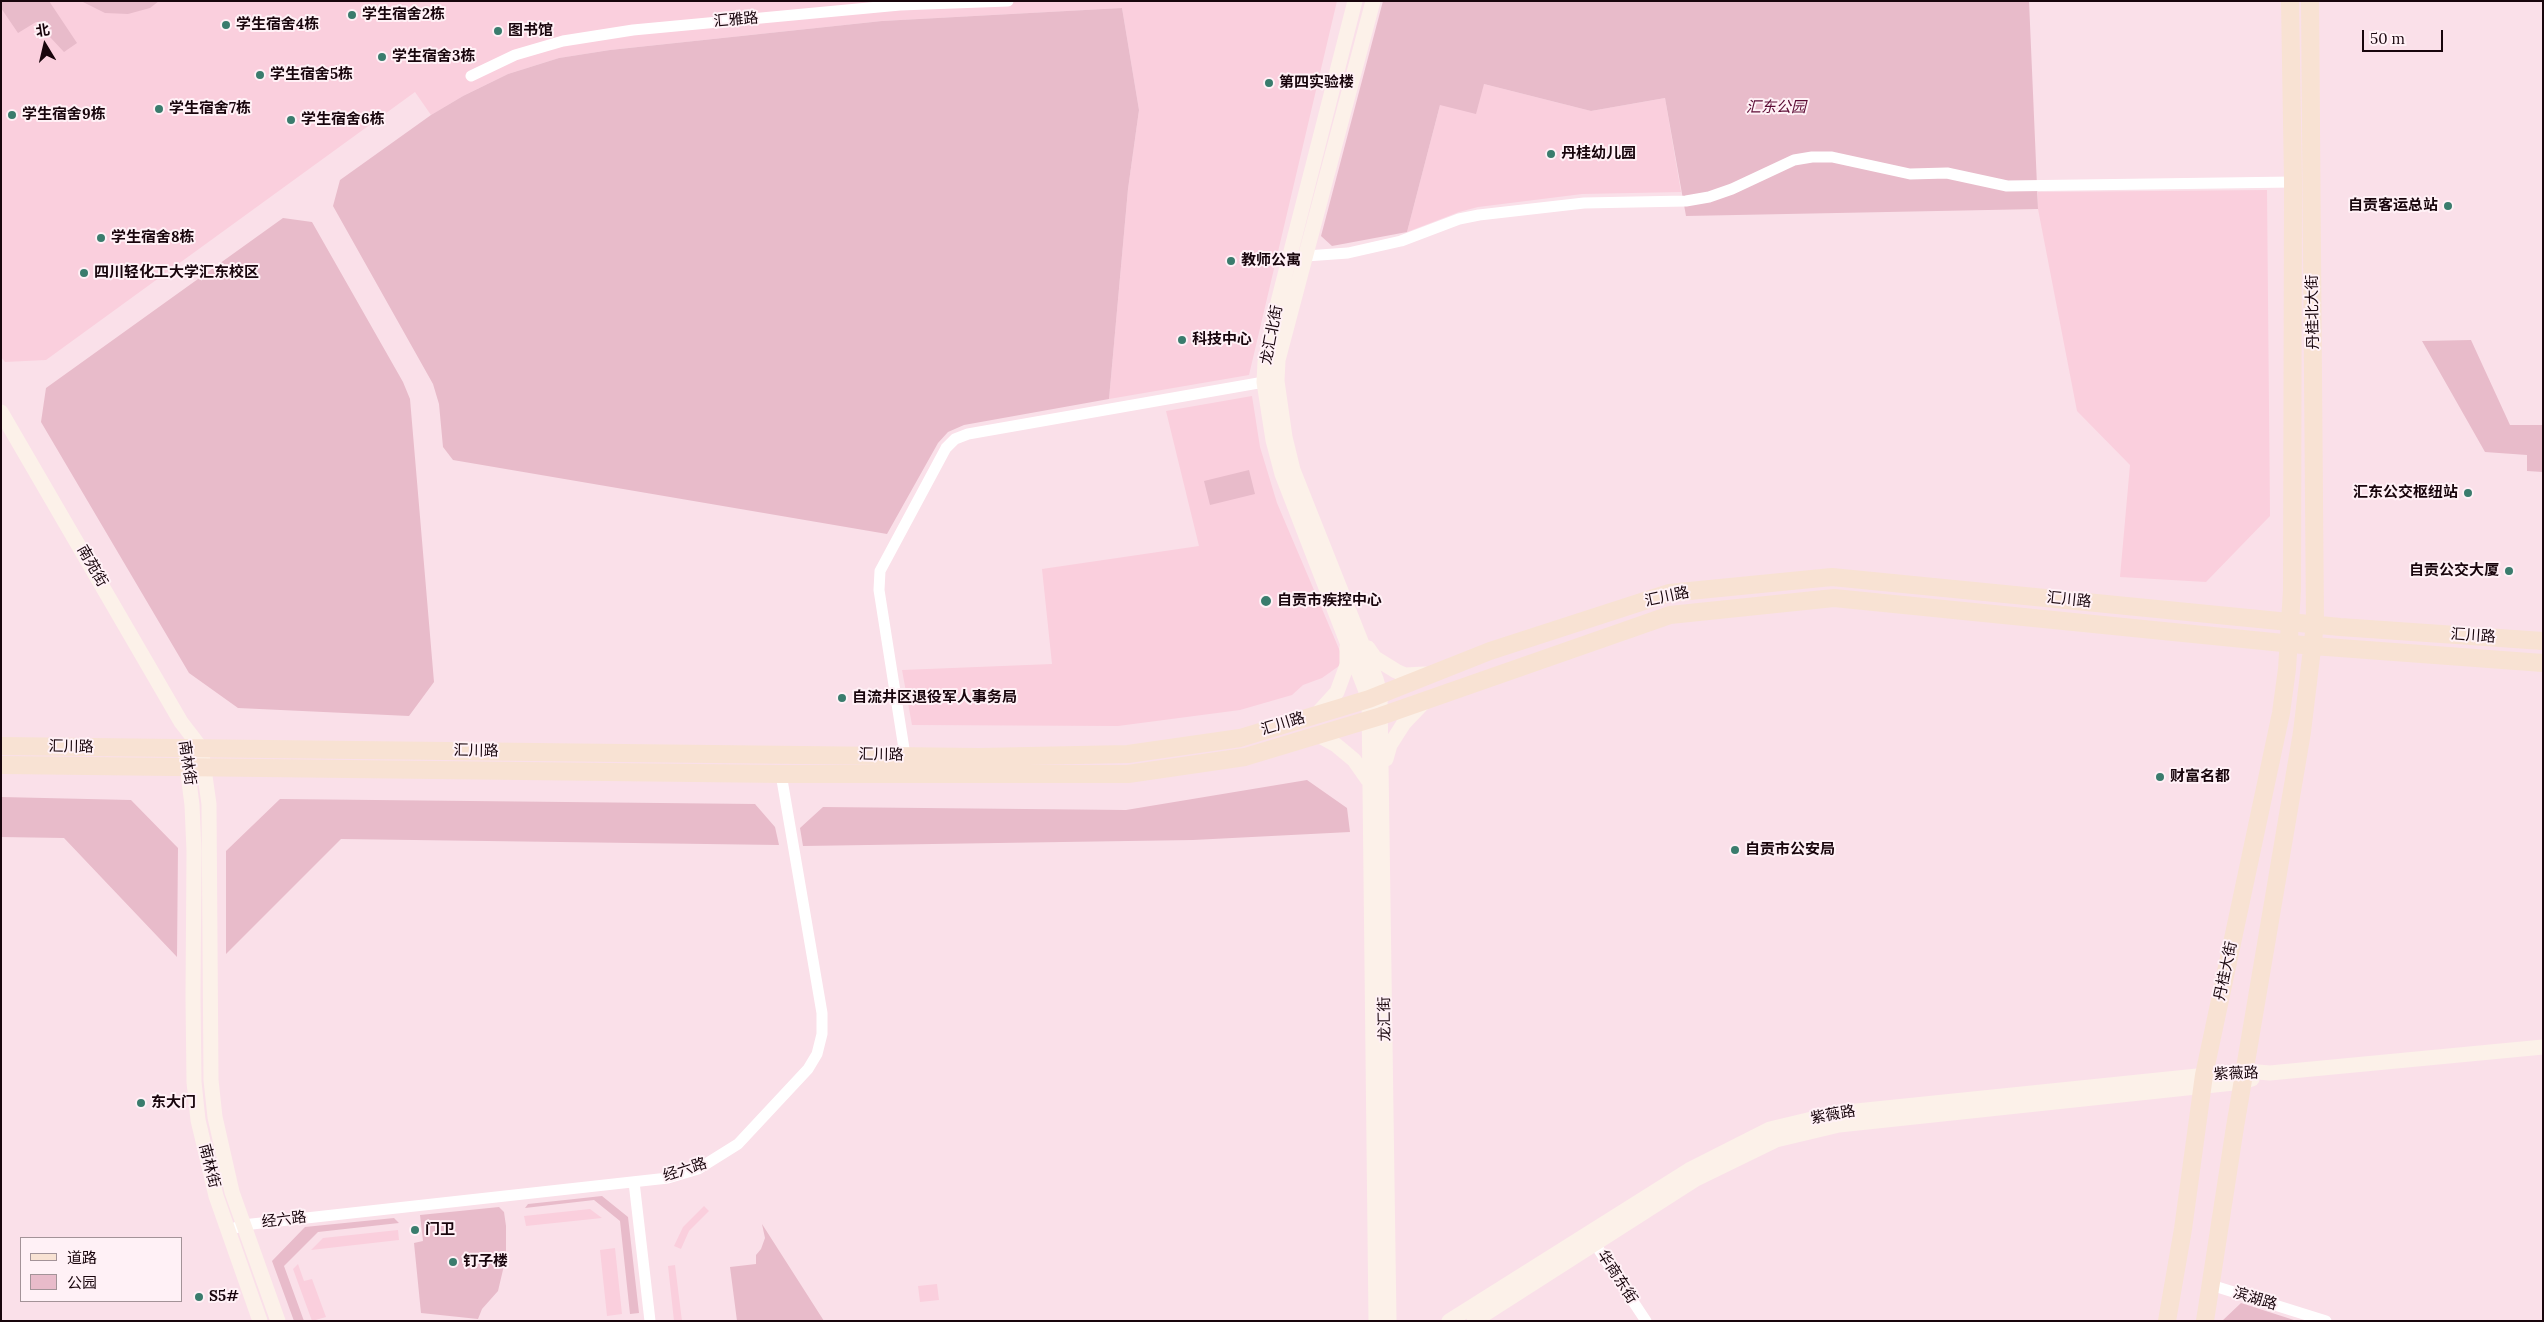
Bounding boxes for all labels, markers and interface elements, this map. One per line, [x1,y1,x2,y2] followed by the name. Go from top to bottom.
[362,6,445,24] place label: 学生宿舍2栋
[346,9,358,21] marker: 学生宿舍2栋
[713,9,759,31] street label: 汇雅路
[236,16,319,34] place label: 学生宿舍4栋
[220,19,232,31] marker: 学生宿舍4栋
[20,20,70,70] north arrow
[34,20,51,40] text: 北
[2364,20,2445,52] scale bar
[508,22,553,40] place label: 图书馆
[492,25,504,37] marker: 图书馆
[2370,29,2405,48] text: 50 m
[392,48,475,66] place label: 学生宿舍3栋
[376,51,388,63] marker: 学生宿舍3栋
[270,66,353,84] place label: 学生宿舍5栋
[254,69,266,81] marker: 学生宿舍5栋
[1279,74,1354,92] place label: 第四实验楼
[1263,77,1275,89] marker: 第四实验楼
[1746,99,1806,117] park label: 汇东公园
[169,100,251,118] place label: 学生宿舍7栋
[153,103,165,115] marker: 学生宿舍7栋
[22,106,106,124] place label: 学生宿舍9栋
[6,109,18,121] marker: 学生宿舍9栋
[301,111,385,129] place label: 学生宿舍6栋
[285,114,297,126] marker: 学生宿舍6栋
[1561,145,1636,163] place label: 丹桂幼儿园
[1545,148,1557,160] marker: 丹桂幼儿园
[2348,197,2438,215] place label: 自贡客运总站
[2442,200,2454,212] marker: 自贡客运总站
[111,229,195,247] place label: 学生宿舍8栋
[95,232,107,244] marker: 学生宿舍8栋
[1241,252,1301,270] place label: 教师公寓
[1225,255,1237,267] marker: 教师公寓
[94,264,259,282] place label: 四川轻化工大学汇东校区
[78,267,90,279] marker: 四川轻化工大学汇东校区
[2303,274,2323,350] street label: 丹桂北大街
[1257,304,1287,366] street label: 龙汇北街
[1192,331,1252,349] place label: 科技中心
[1176,334,1188,346] marker: 科技中心
[2353,484,2458,502] place label: 汇东公交枢纽站
[2462,487,2474,499] marker: 汇东公交枢纽站
[73,542,111,590] street label: 南苑街
[2409,562,2499,580] place label: 自贡公交大厦
[2503,565,2515,577] marker: 自贡公交大厦
[1643,584,1691,610] street label: 汇川路
[2046,589,2092,611] street label: 汇川路
[1277,592,1382,610] place label: 自贡市疾控中心
[1259,594,1273,608] marker: 自贡市疾控中心
[2450,625,2496,647] street label: 汇川路
[852,689,1017,707] place label: 自流井区退役军人事务局
[836,692,848,704] marker: 自流井区退役军人事务局
[1259,709,1307,739] street label: 汇川路
[48,738,94,756] street label: 汇川路
[175,739,199,787] street label: 南林街
[453,742,499,760] street label: 汇川路
[858,746,904,764] street label: 汇川路
[2170,768,2230,786] place label: 财富名都
[2154,771,2166,783] marker: 财富名都
[1745,841,1835,859] place label: 自贡市公安局
[1729,844,1741,856] marker: 自贡市公安局
[2211,940,2241,1002] street label: 丹桂大街
[1376,996,1394,1042] street label: 龙汇街
[2213,1064,2259,1084] street label: 紫薇路
[151,1094,196,1112] place label: 东大门
[135,1097,147,1109] marker: 东大门
[1809,1102,1857,1128] street label: 紫薇路
[195,1142,223,1190] street label: 南林街
[661,1154,709,1186] street label: 经六路
[261,1208,307,1232] street label: 经六路
[425,1221,455,1239] place label: 门卫
[409,1224,421,1236] marker: 门卫
[20,1237,182,1302] legend
[1593,1247,1641,1307] street label: 华商东街
[67,1248,97,1267] text: 道路
[463,1253,508,1271] place label: 钉子楼
[447,1256,459,1268] marker: 钉子楼
[67,1273,97,1292] text: 公园
[2231,1284,2279,1314] street label: 滨湖路
[209,1288,239,1306] place label: S5#
[193,1291,205,1303] marker: S5#

